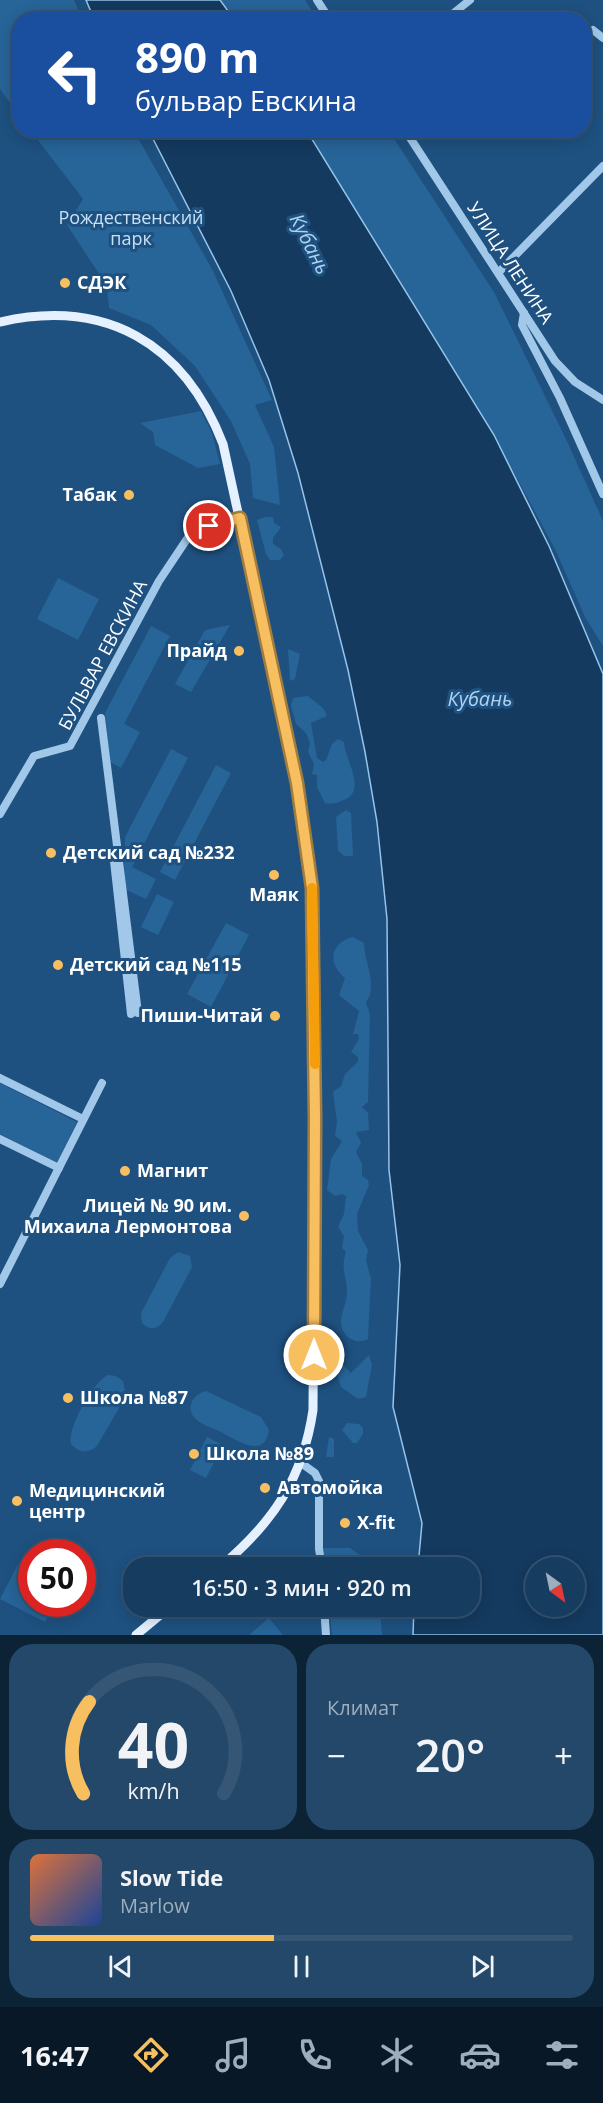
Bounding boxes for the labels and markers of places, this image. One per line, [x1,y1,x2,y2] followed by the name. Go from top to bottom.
[77,270,127,294] place label: СДЭК
[58,276,72,290] marker: СДЭК
[62,482,118,506] place label: Табак
[122,488,136,502] marker: Табак
[183,500,234,551] pin
[166,638,227,662] place label: Прайд
[232,644,246,658] marker: Прайд
[63,840,234,864] place label: Детский сад №232
[44,846,58,860] marker: Детский сад №232
[267,868,281,882] marker: Маяк
[249,882,300,906] place label: Маяк
[70,952,241,976] place label: Детский сад №115
[51,958,65,972] marker: Детский сад №115
[141,1003,263,1027] place label: Пиши-Читай
[268,1009,282,1023] marker: Пиши-Читай
[137,1158,208,1182] place label: Магнит
[118,1164,132,1178] marker: Магнит
[24,1193,232,1238] place label: Лицей № 90 им. Михаила Лермонтова
[237,1209,251,1223] marker: Лицей № 90 им. Михаила Лермонтова
[80,1385,188,1409] place label: Школа №87
[61,1391,75,1405] marker: Школа №87
[206,1441,314,1465] place label: Школа №89
[187,1447,201,1461] marker: Школа №89
[277,1475,383,1499] place label: Автомойка
[29,1478,165,1523] place label: Медицинский центр
[258,1481,272,1495] marker: Автомойка
[10,1494,24,1508] marker: Медицинский центр
[357,1510,395,1534] place label: X-fit
[338,1516,352,1530] marker: X-fit

